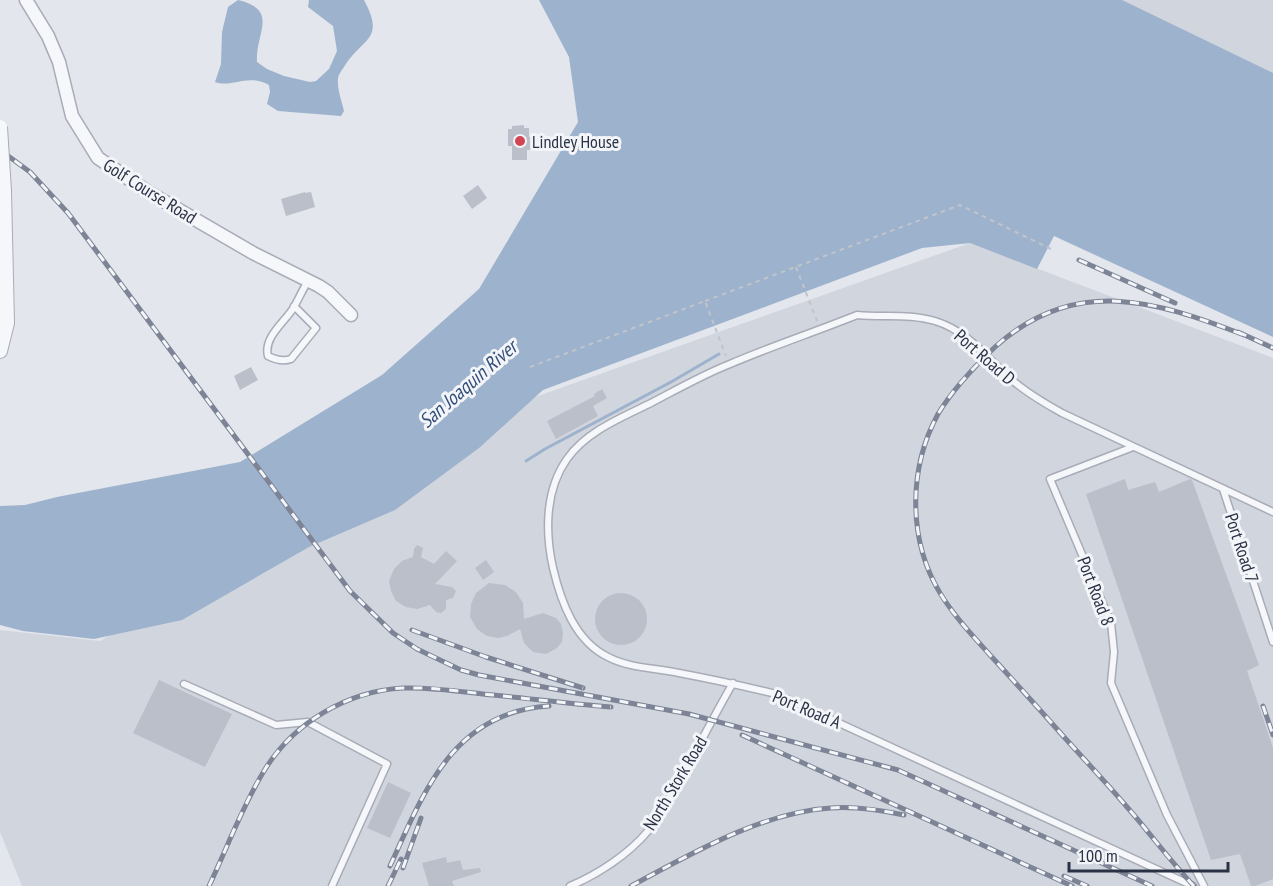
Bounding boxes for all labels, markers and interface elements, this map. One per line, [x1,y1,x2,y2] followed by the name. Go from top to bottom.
[532,130,619,153] place label: Lindley House
[513,134,527,148] marker: Lindley House
[99,153,201,229] street label: Golf Course Road
[950,324,1020,390] street label: Port Road D
[414,333,524,434] water label: San Joaquin River
[1220,510,1264,586] street label: Port Road 7
[1072,553,1120,629] street label: Port Road 8
[769,684,845,734] street label: Port Road A
[638,732,712,834] street label: North Stork Road
[1069,835,1228,873] scale bar
[1078,844,1118,867] text: 100 m

